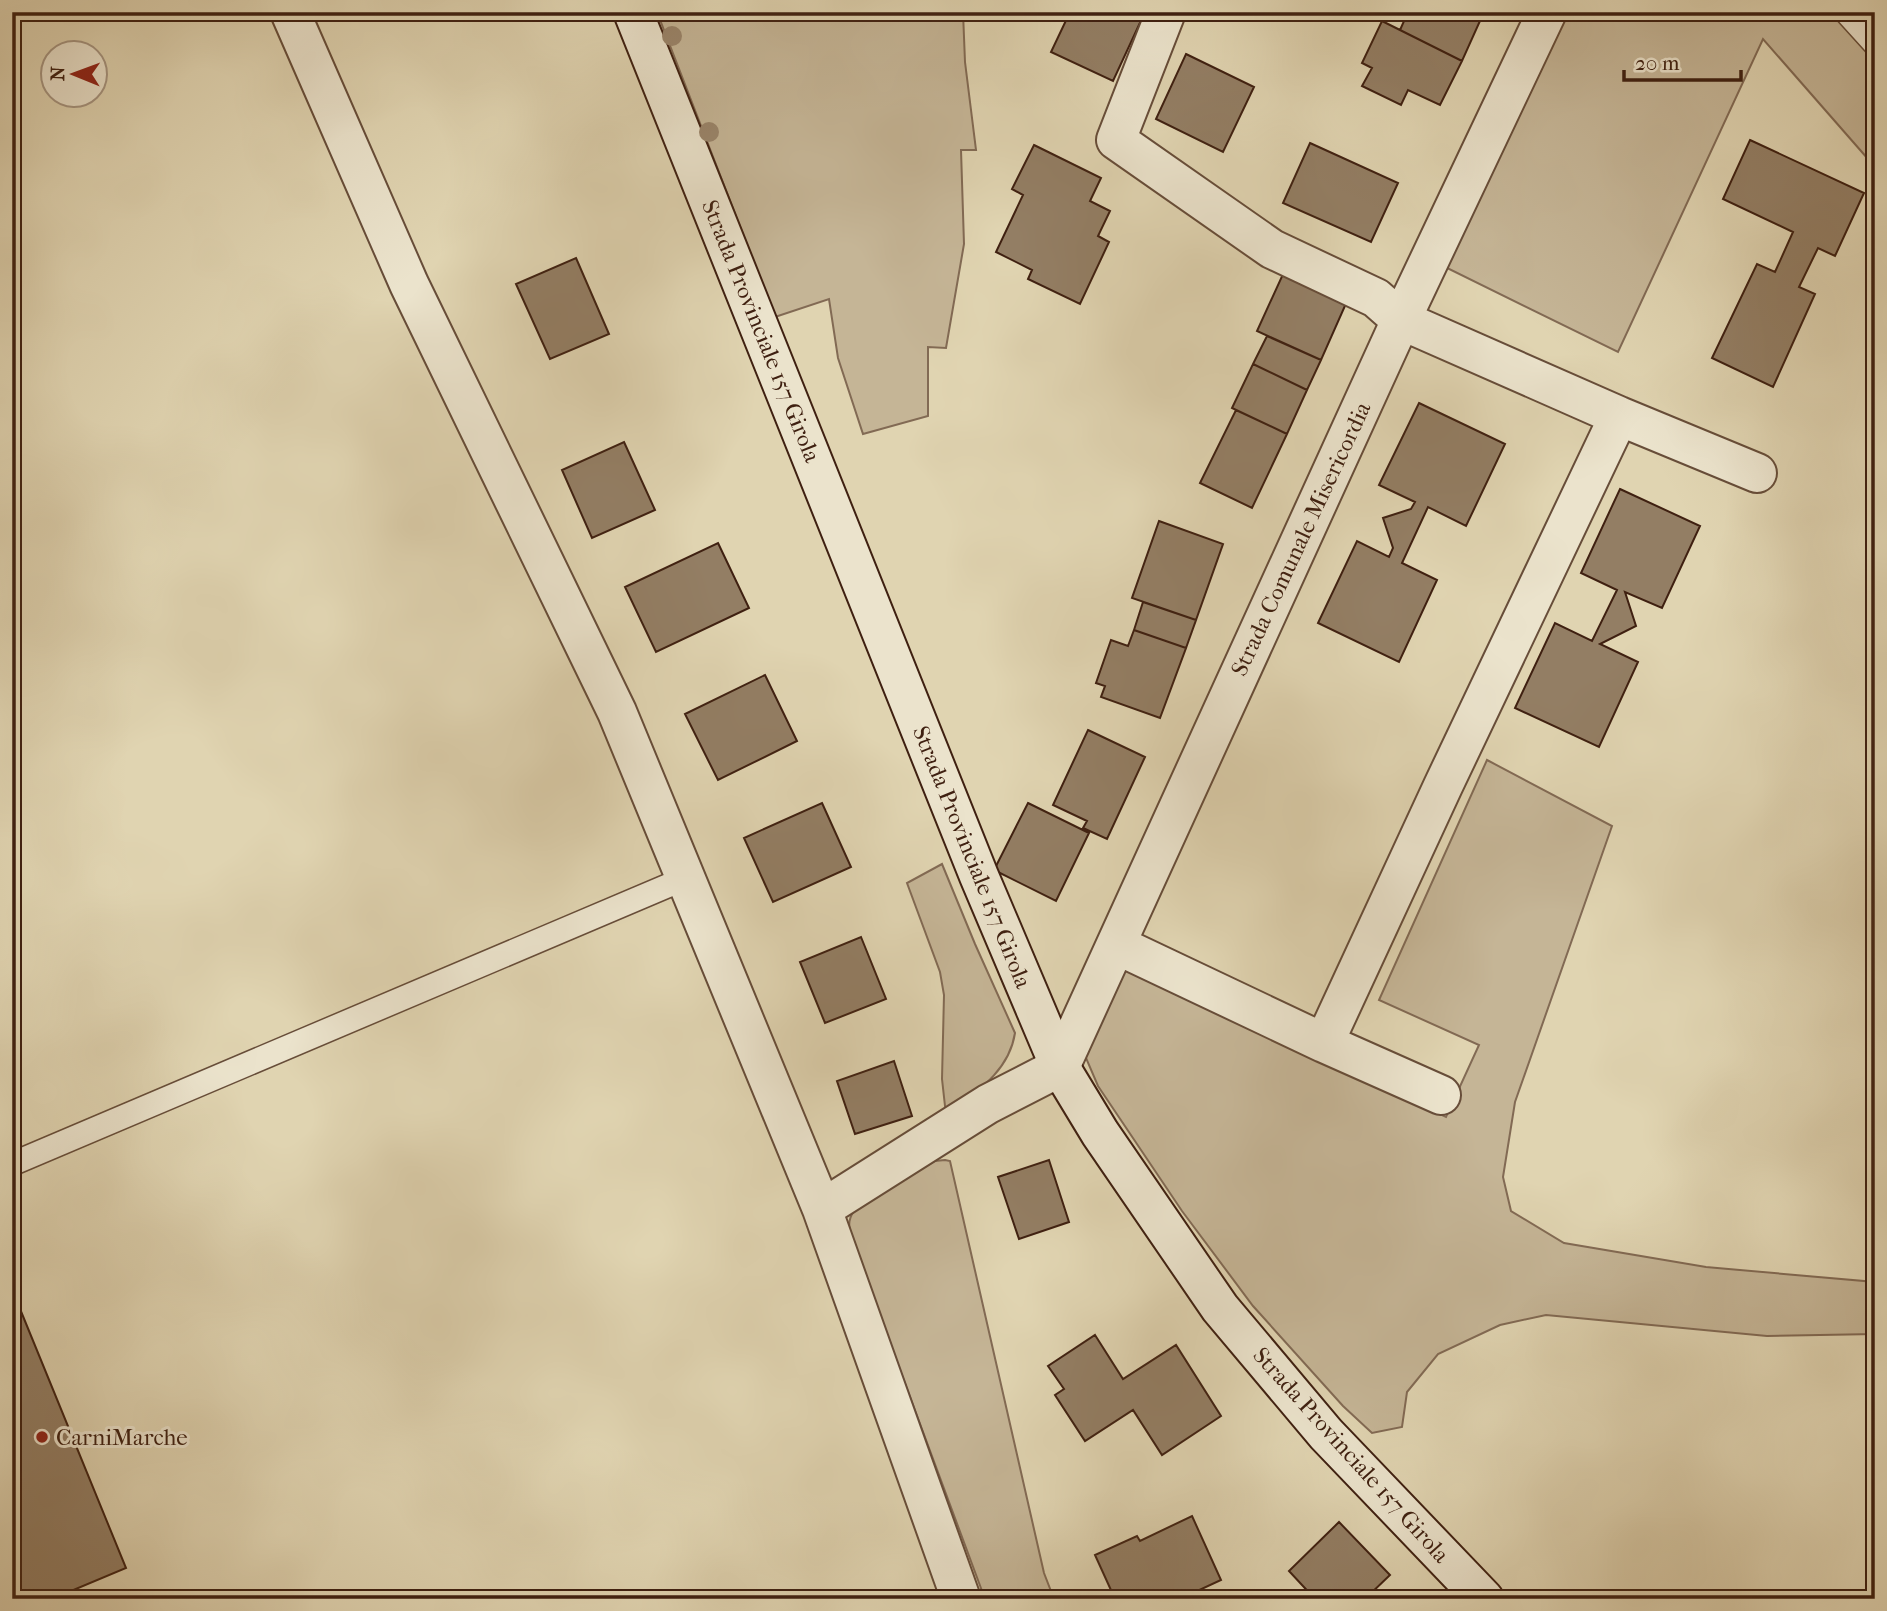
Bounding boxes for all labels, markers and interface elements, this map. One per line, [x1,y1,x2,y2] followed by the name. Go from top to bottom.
[38,38,108,108] north arrow
[1624,38,1742,82] scale bar
[1635,51,1680,75] text: 20 m
[47,66,69,81] text: N
[696,196,826,466] street label: Strada Provinciale 157 Girola
[1226,397,1377,680] street label: Strada Comunale Misericordia
[907,722,1037,992] street label: Strada Provinciale 157 Girola
[1247,1342,1455,1568] street label: Strada Provinciale 157 Girola
[56,1424,188,1451] place label: CarniMarche
[34,1429,50,1445] marker: CarniMarche

